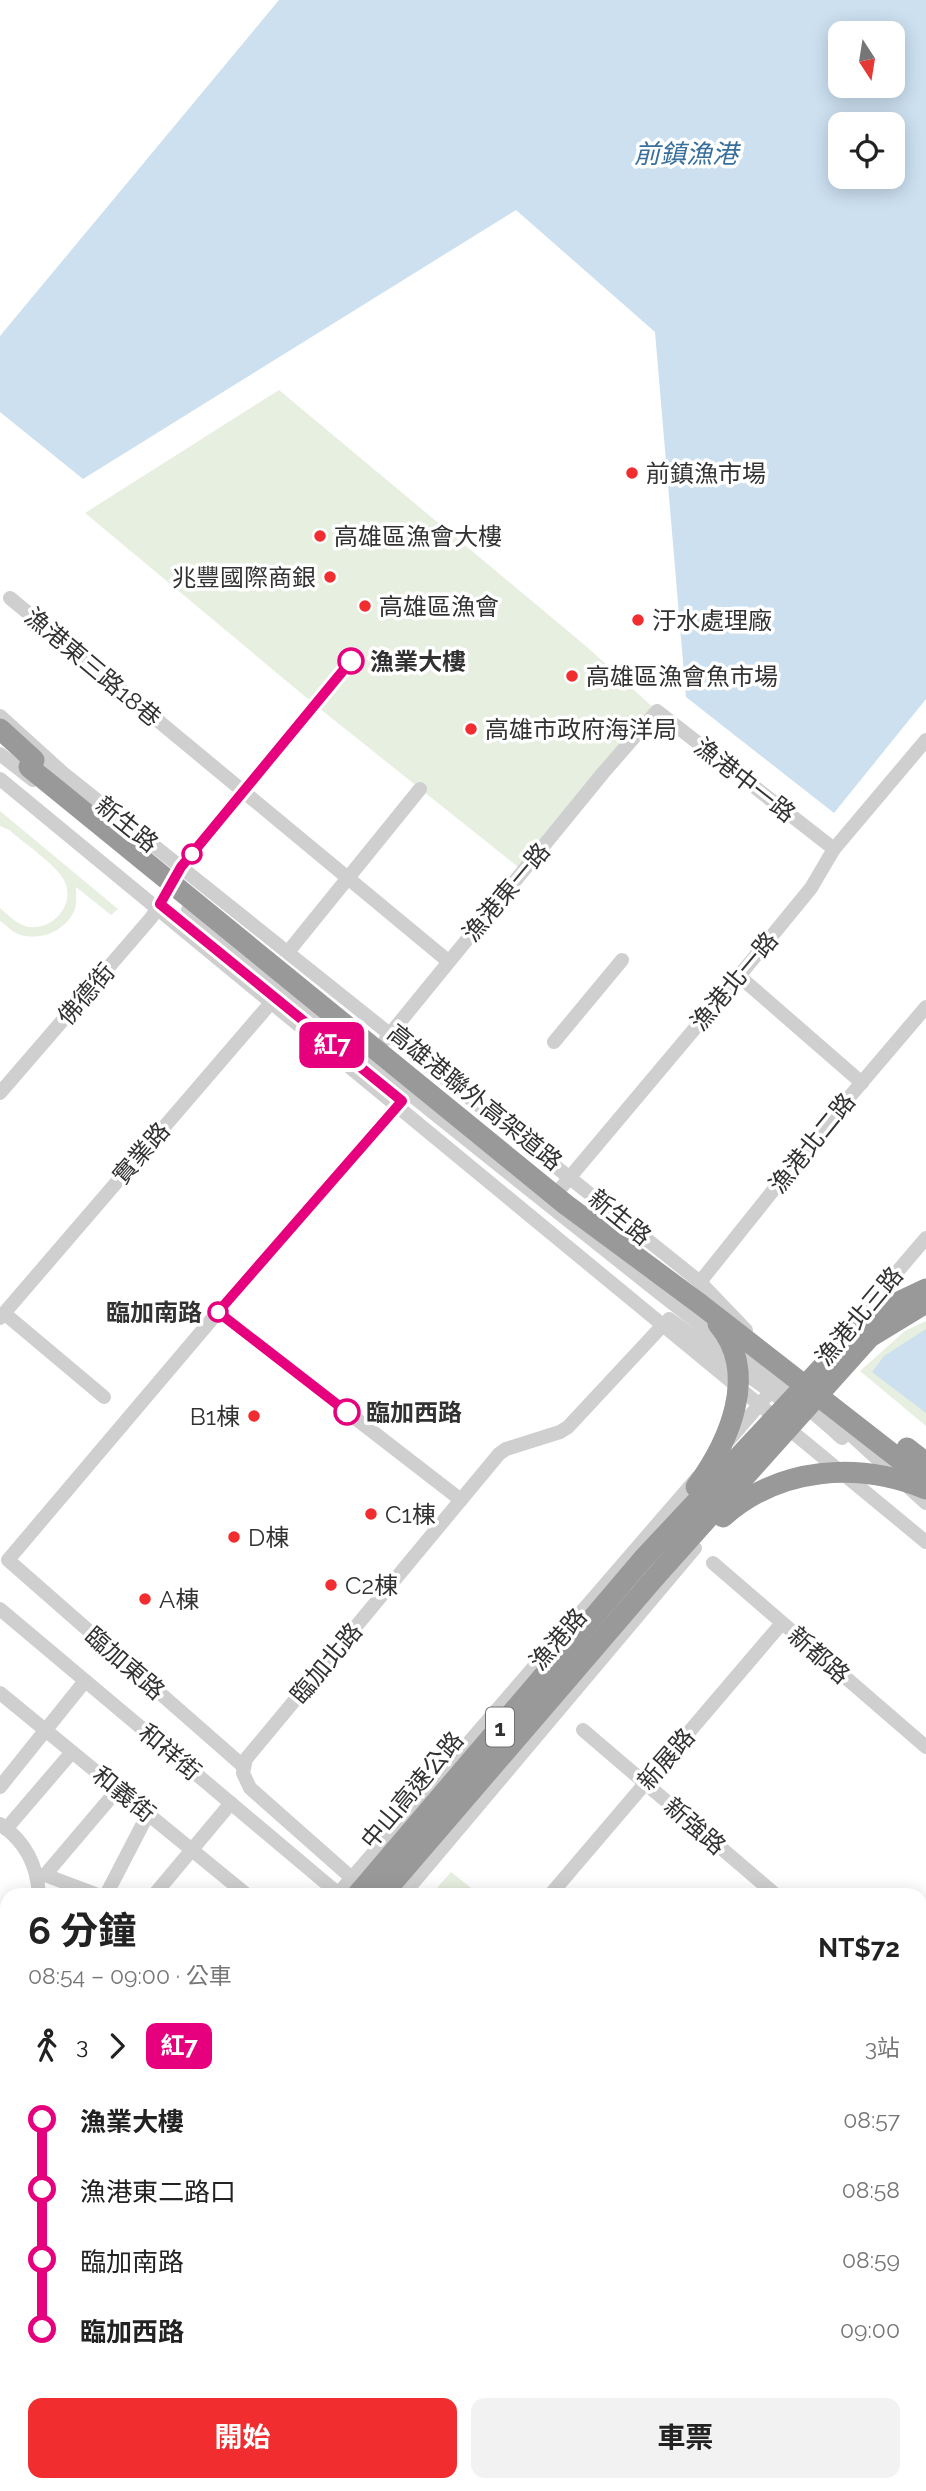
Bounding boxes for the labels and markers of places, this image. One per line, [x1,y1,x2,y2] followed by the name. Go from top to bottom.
[646,459,766,488] place label: 前鎮漁市場
[624,465,640,481] marker: 前鎮漁市場
[334,522,502,551] place label: 高雄區漁會大樓
[312,528,328,544] marker: 高雄區漁會大樓
[172,563,316,592] place label: 兆豐國際商銀
[322,569,338,585] marker: 兆豐國際商銀
[379,592,499,621] place label: 高雄區漁會
[357,598,373,614] marker: 高雄區漁會
[652,606,772,635] place label: 汙水處理廠
[630,612,646,628] marker: 汙水處理廠
[370,647,466,676] place label: 漁業大樓
[338,648,364,674] marker: 漁業大樓
[586,662,778,691] place label: 高雄區漁會魚市場
[564,668,580,684] marker: 高雄區漁會魚市場
[485,715,677,744] place label: 高雄市政府海洋局
[463,721,479,737] marker: 高雄市政府海洋局
[182,844,202,864] unlabelled marker
[106,1298,202,1327] place label: 臨加南路
[208,1302,228,1322] marker: 臨加南路
[366,1398,462,1427] place label: 臨加西路
[334,1399,360,1425] marker: 臨加西路
[190,1402,240,1431] place label: B1棟
[246,1408,262,1424] marker: B1棟
[385,1500,436,1529] place label: C1棟
[363,1506,379,1522] marker: C1棟
[248,1523,289,1552] place label: D棟
[226,1529,242,1545] marker: D棟
[345,1571,398,1600] place label: C2棟
[323,1577,339,1593] marker: C2棟
[159,1585,199,1614] place label: A棟
[137,1591,153,1607] marker: A棟

